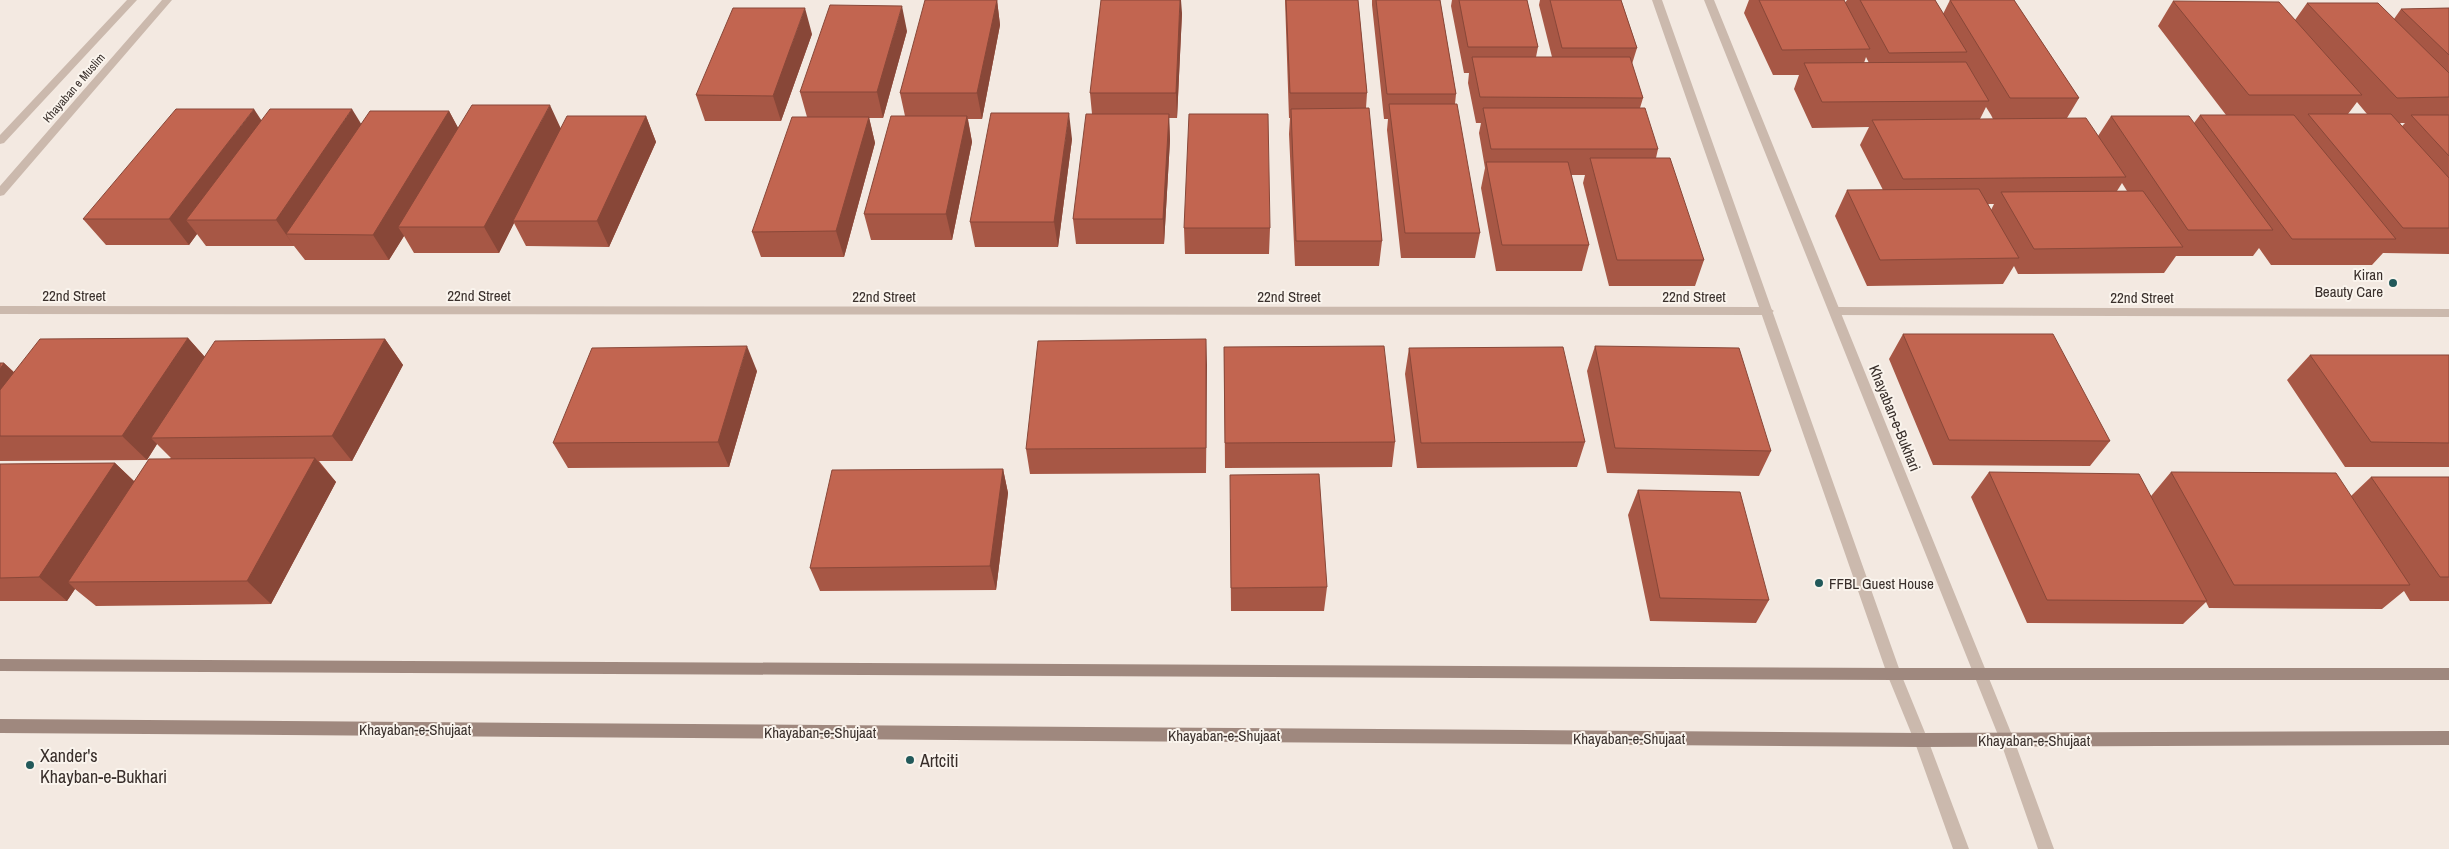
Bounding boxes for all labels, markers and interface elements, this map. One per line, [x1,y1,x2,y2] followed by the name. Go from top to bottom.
[39,50,109,126] street label: Khayaban e Muslim
[2315,264,2383,302] place label: Kiran Beauty Care
[2387,277,2399,289] marker: Kiran Beauty Care
[42,285,106,306] street label: 22nd Street
[447,285,511,306] street label: 22nd Street
[852,286,916,307] street label: 22nd Street
[1257,286,1321,307] street label: 22nd Street
[1662,286,1726,307] street label: 22nd Street
[2110,287,2174,308] street label: 22nd Street
[1864,362,1926,474] street label: Khayaban-e-Bukhari
[1829,573,1934,594] place label: FFBL Guest House
[1813,577,1825,589] marker: FFBL Guest House
[359,719,472,740] street label: Khayaban-e-Shujaat
[764,722,877,743] street label: Khayaban-e-Shujaat
[1168,725,1281,746] street label: Khayaban-e-Shujaat
[1573,728,1686,749] street label: Khayaban-e-Shujaat
[1978,730,2091,751] street label: Khayaban-e-Shujaat
[40,743,167,789] place label: Xander's Khayban-e-Bukhari
[919,748,959,773] place label: Artciti
[904,754,916,766] marker: Artciti
[24,759,36,771] marker: Xander's Khayban-e-Bukhari

